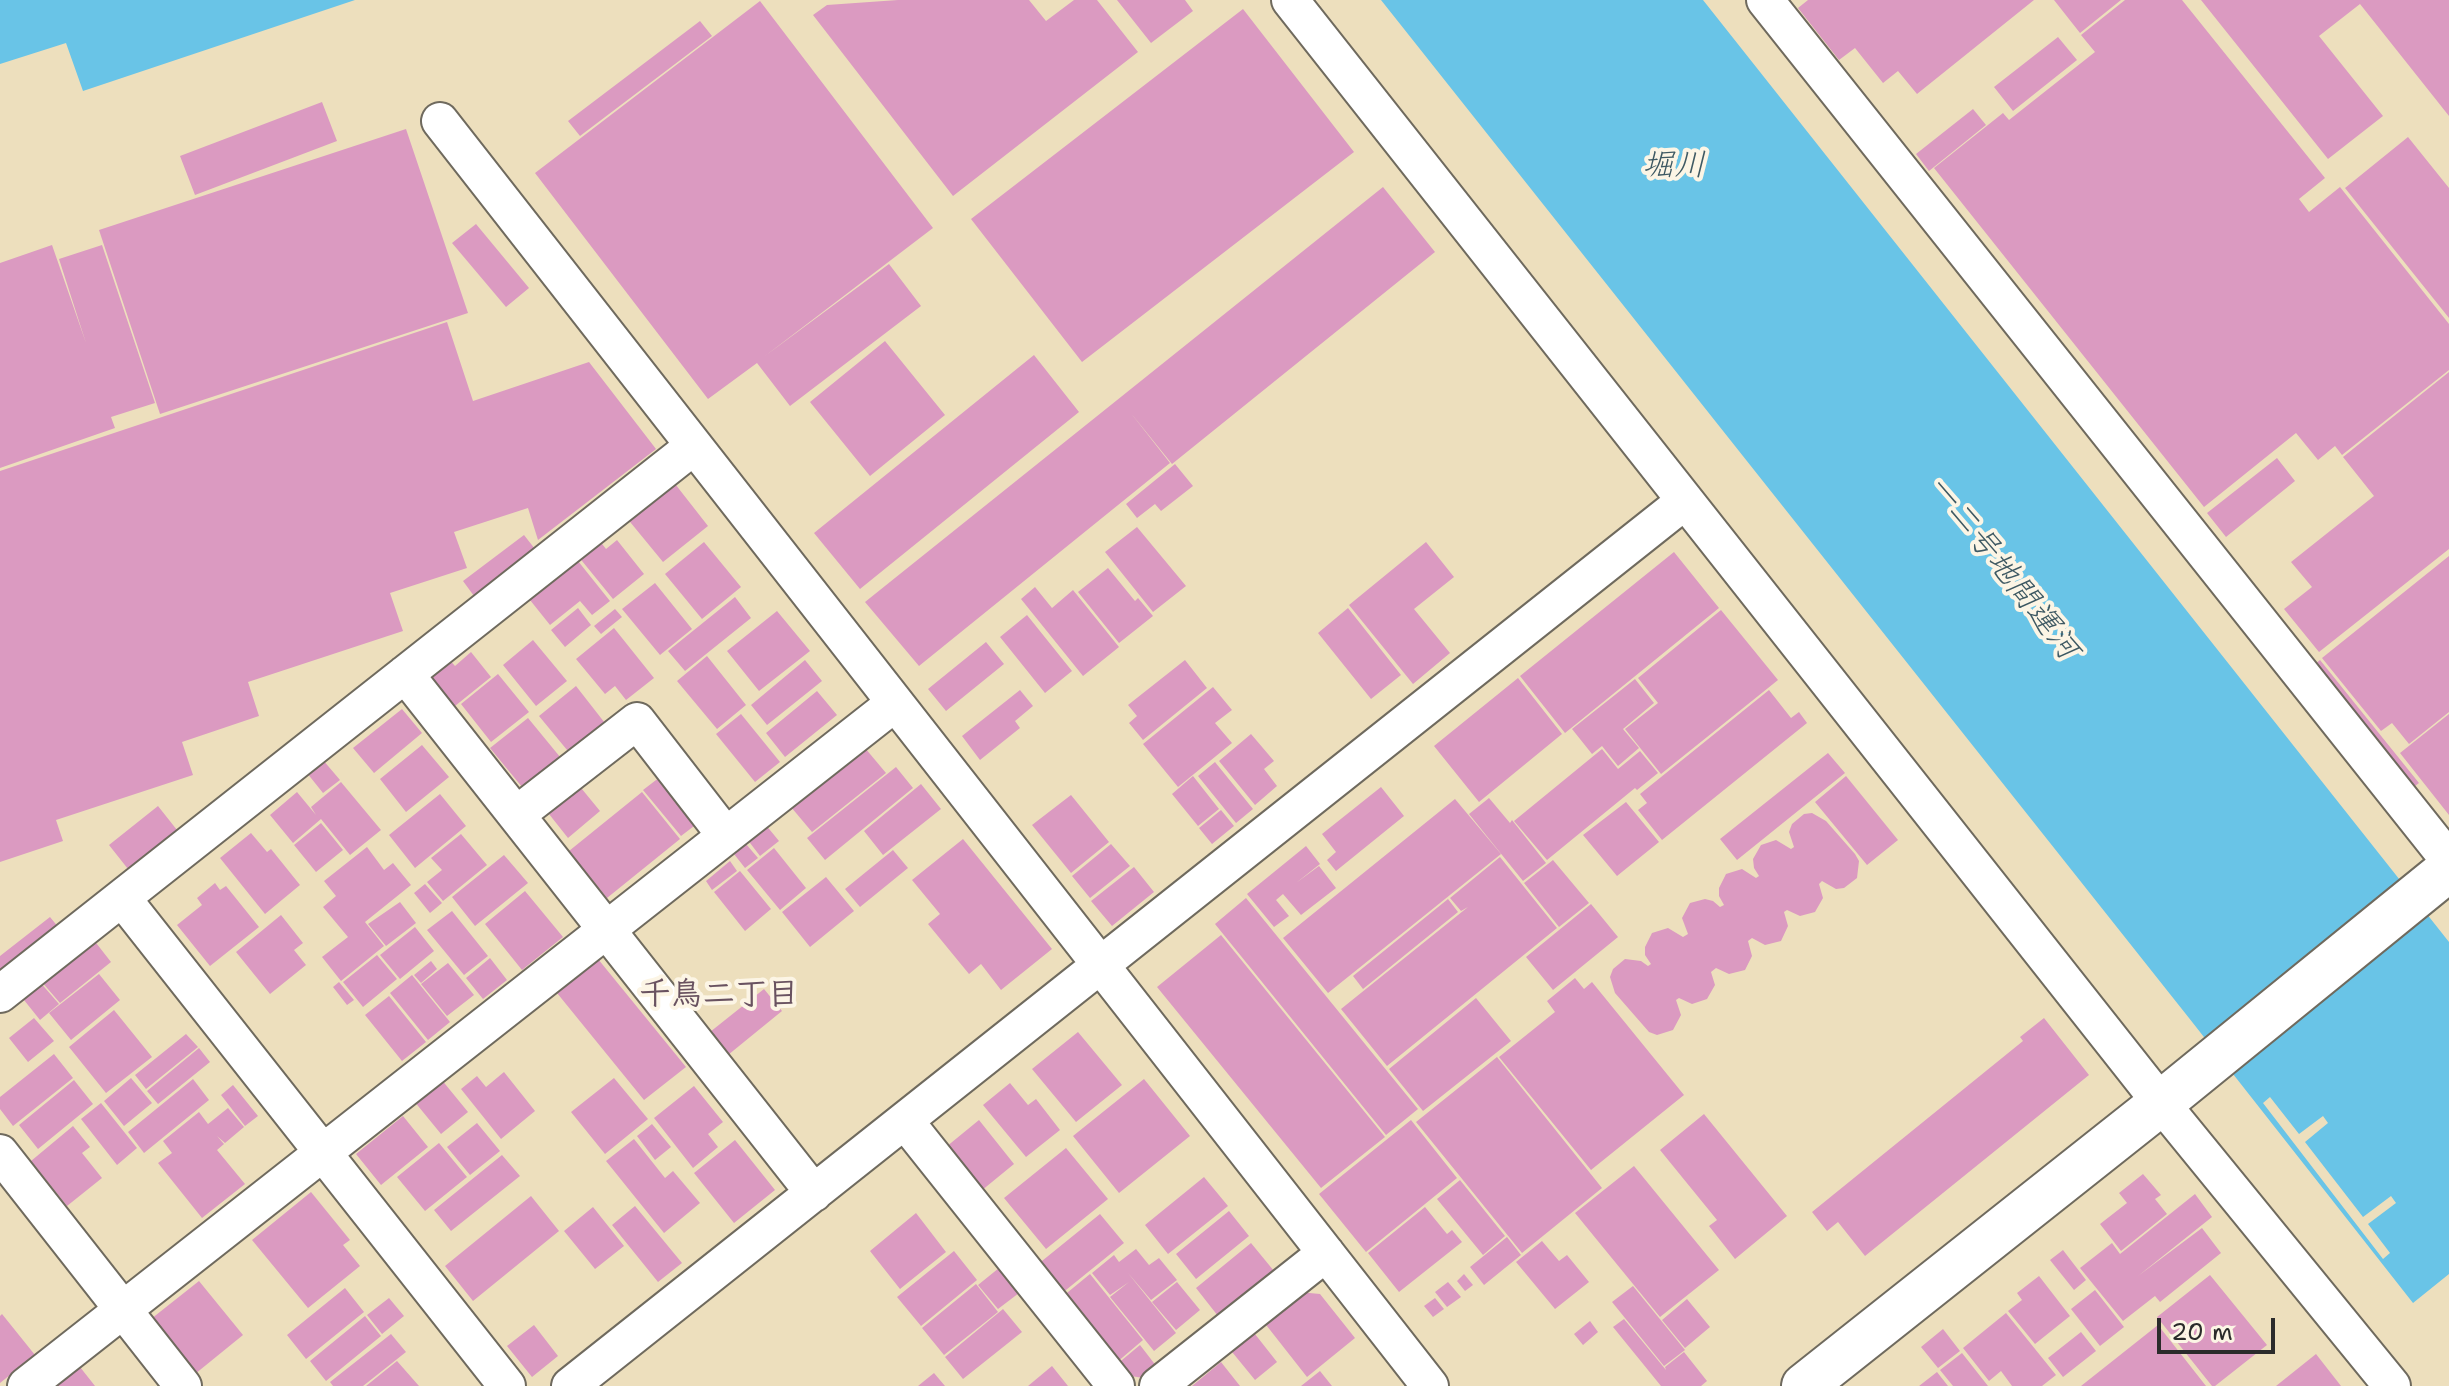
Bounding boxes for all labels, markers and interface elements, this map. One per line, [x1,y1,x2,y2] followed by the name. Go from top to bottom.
[1642,148,1706,186] water label: 堀川
[1918,468,2086,668] water label: 一二号地間運河
[639,977,799,1015] district label: 千鳥二丁目
[2161,1302,2279,1352] scale bar
[2171,1316,2233,1348] text: 20 m

